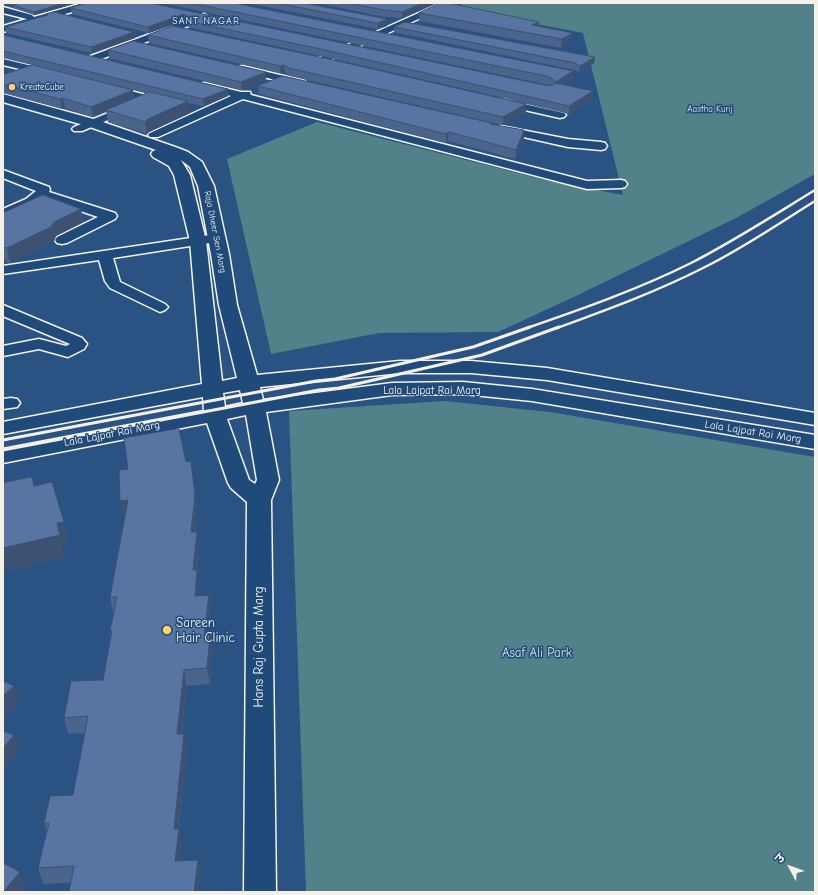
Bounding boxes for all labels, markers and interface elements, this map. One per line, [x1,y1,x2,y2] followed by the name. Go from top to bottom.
[172,15,240,27] district label: SANT NAGAR
[7,82,17,92] marker: KreateCube
[20,82,64,92] place label: KreateCube
[687,104,733,114] park label: Aastha Kunj
[202,190,228,274] street label: Raja Dheer Sen Marg
[383,384,481,398] street label: Lala Lajpat Rai Marg
[63,418,161,450] street label: Lala Lajpat Rai Marg
[704,418,802,446] street label: Lala Lajpat Rai Marg
[251,586,267,708] street label: Hans Raj Gupta Marg
[176,615,235,646] place label: Sareen Hair Clinic
[161,624,173,636] marker: Sareen Hair Clinic
[502,645,572,661] park label: Asaf Ali Park
[770,847,810,887] north arrow
[773,852,788,866] text: उ

